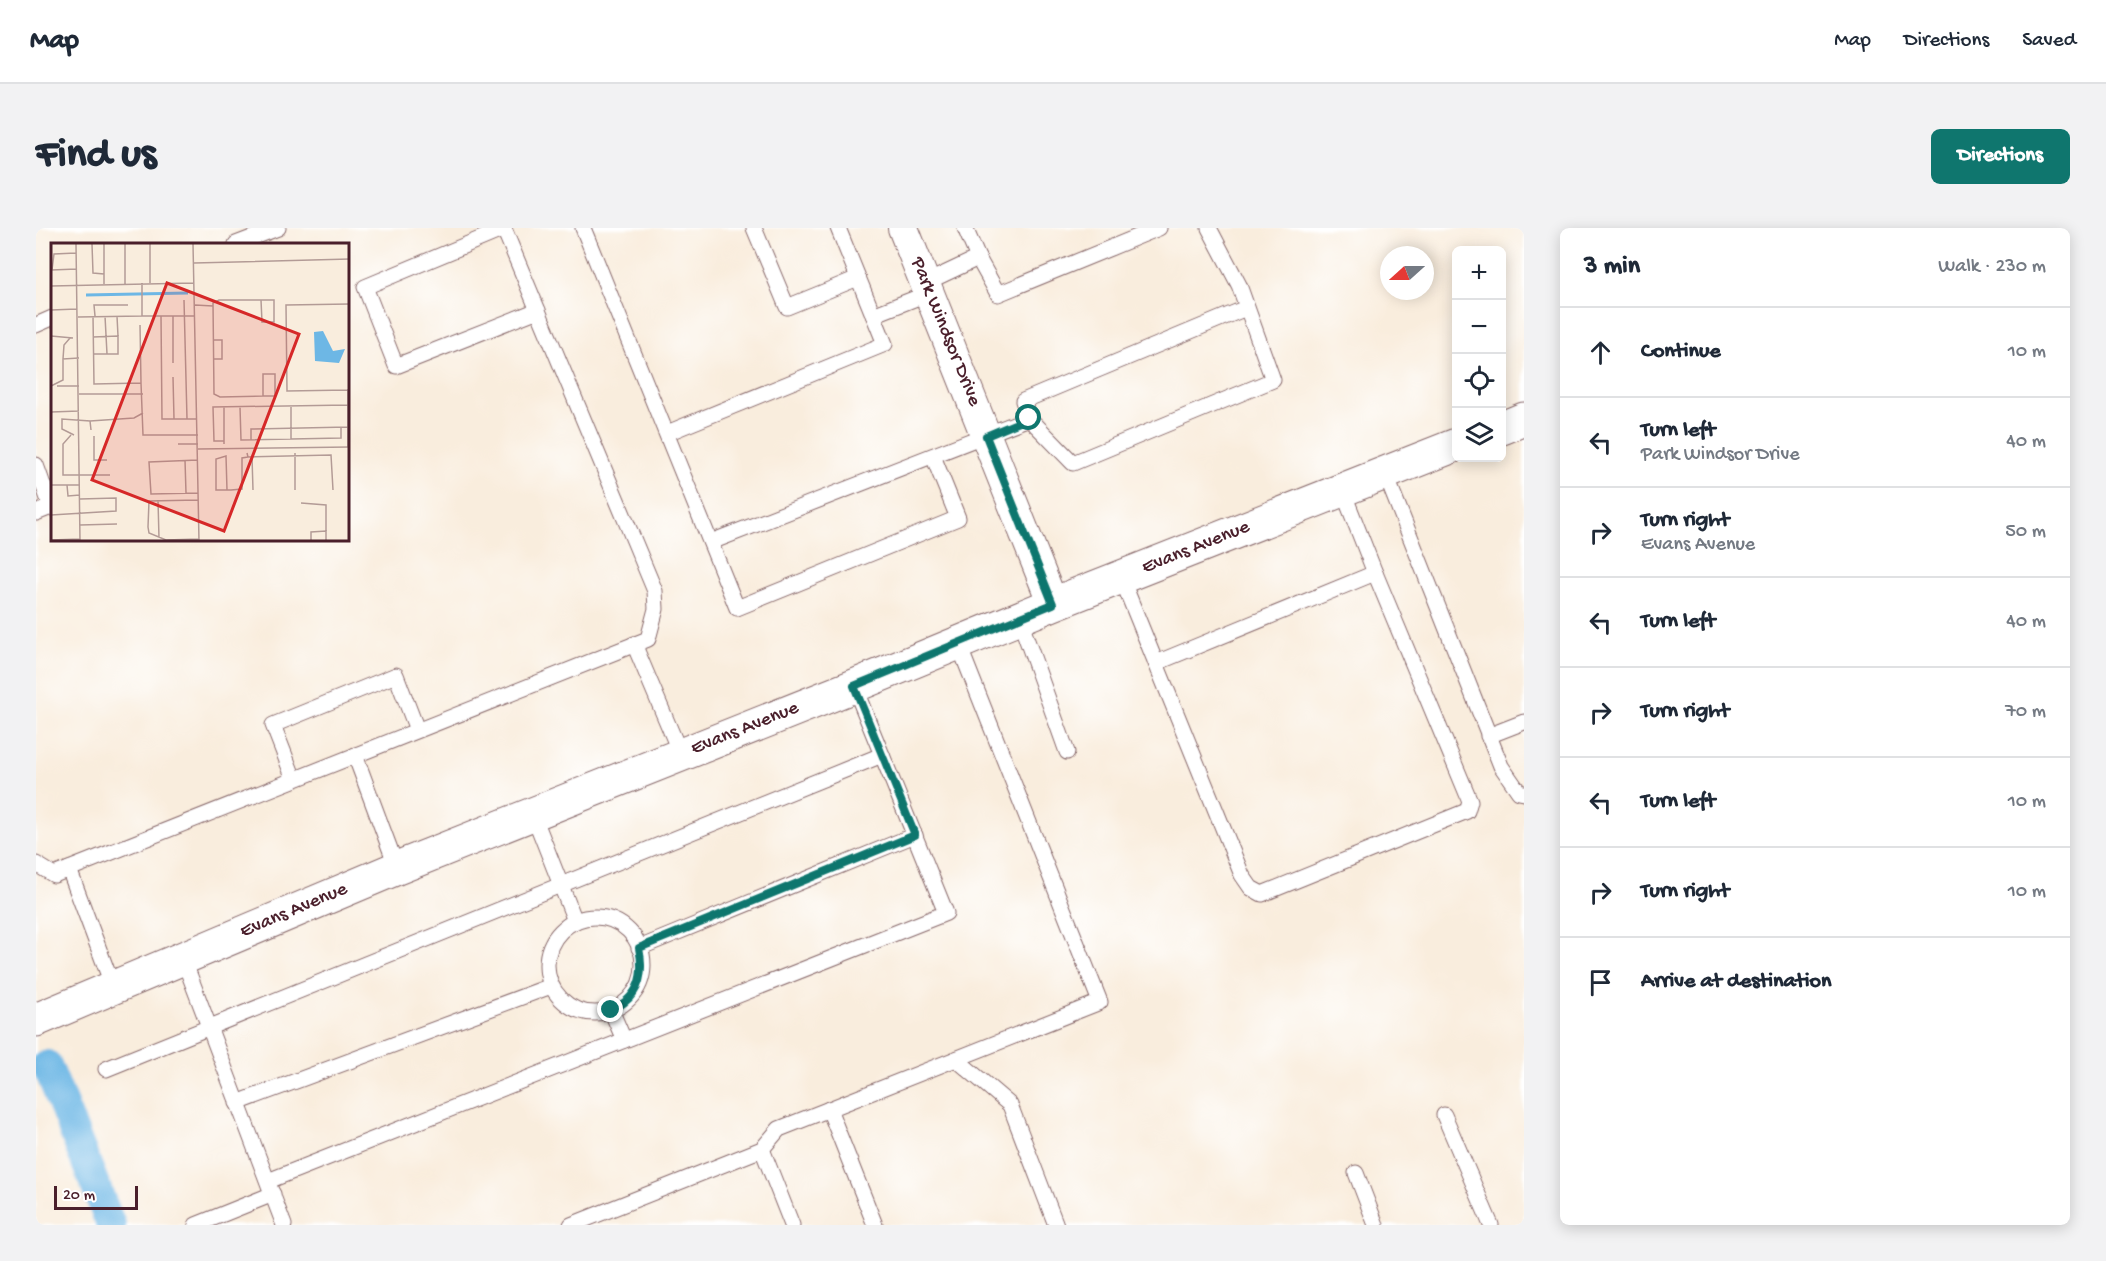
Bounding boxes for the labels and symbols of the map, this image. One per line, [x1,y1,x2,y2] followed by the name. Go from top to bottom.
[51,243,350,542] inset map
[1380,246,1434,300] north arrow
[904,253,986,410] street label: Park Windsor Drive
[1015,404,1041,430] route start
[1139,516,1254,580] street label: Evans Avenue
[688,697,803,761] street label: Evans Avenue
[237,878,352,944] street label: Evans Avenue
[597,996,623,1022] route end
[54,1183,138,1210] scale bar

